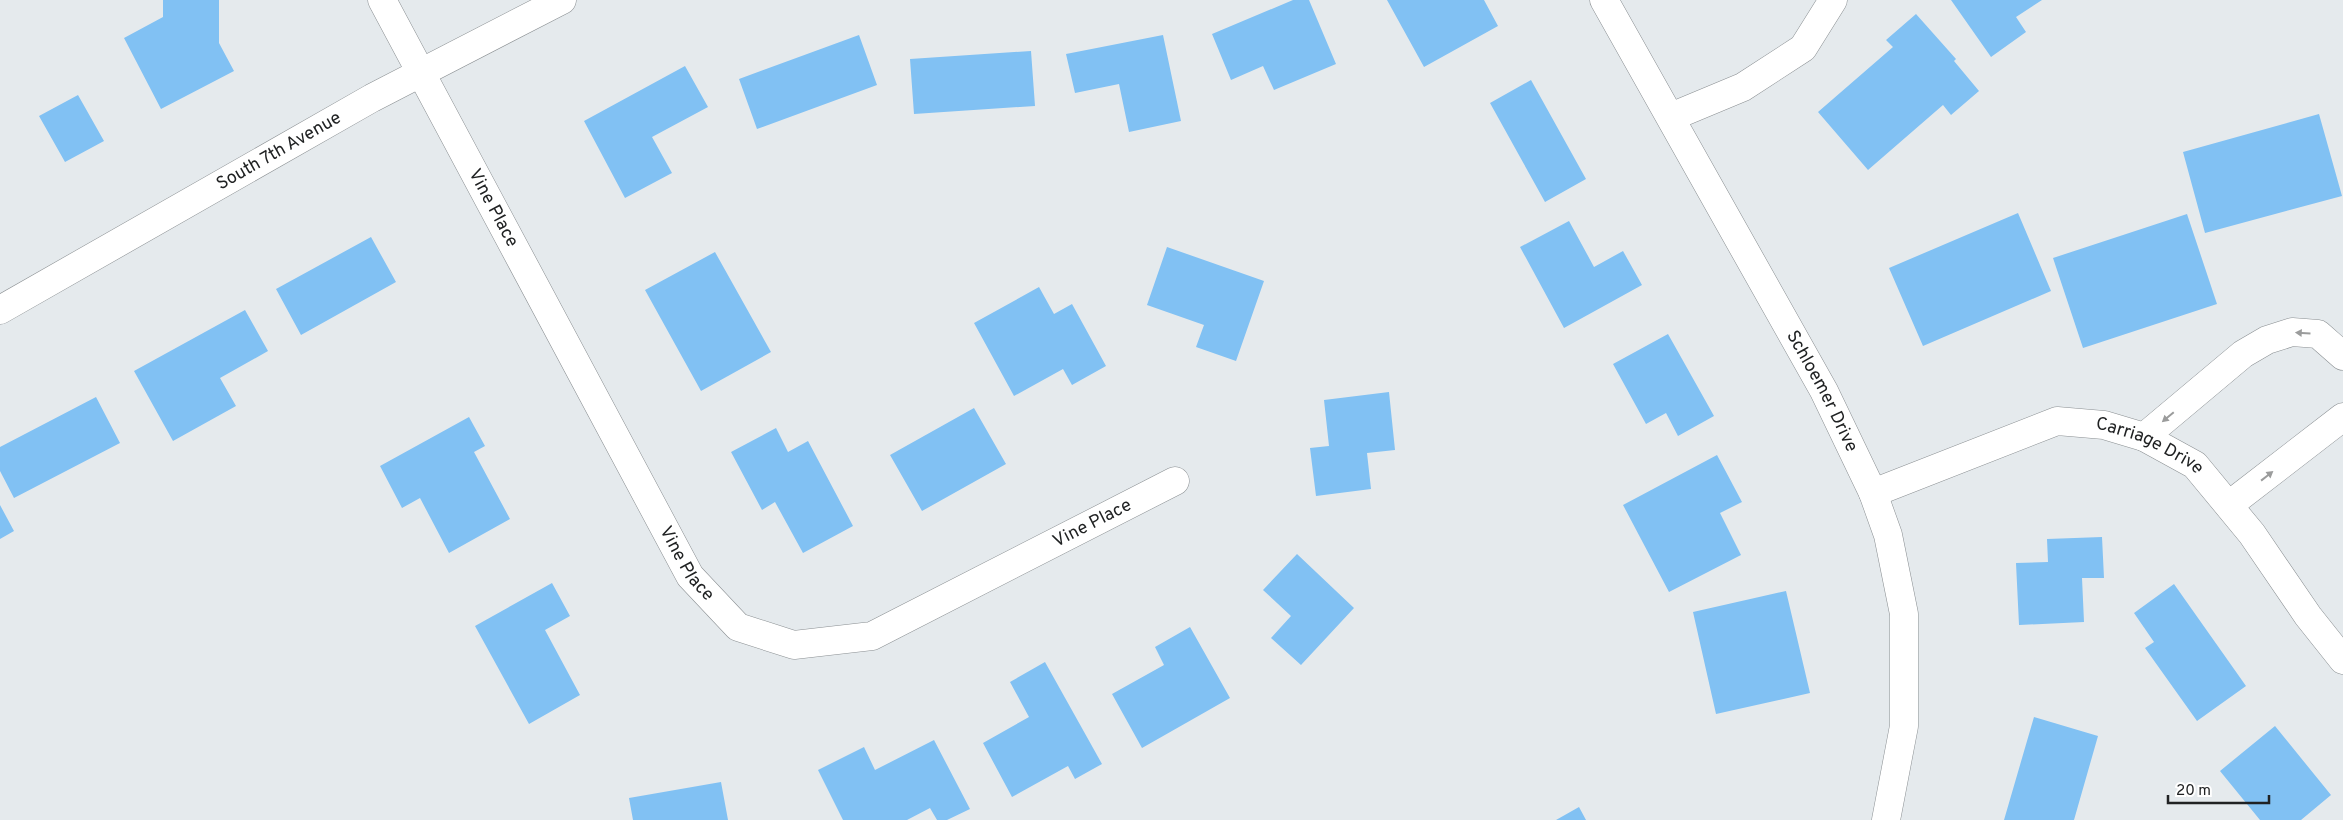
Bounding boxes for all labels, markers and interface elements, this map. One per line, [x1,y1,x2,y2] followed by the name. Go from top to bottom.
[212,106,345,196] street label: South 7th Avenue
[463,165,524,251] street label: Vine Place
[1781,326,1863,456] street label: Schloemer Drive
[2294,329,2310,337] one-way arrow
[2162,411,2175,422] one-way arrow
[2095,413,2209,479] street label: Carriage Drive
[2260,470,2273,481] one-way arrow
[1049,494,1136,553] street label: Vine Place
[654,522,719,606] street label: Vine Place
[2168,772,2269,804] scale bar
[2176,782,2211,801] text: 20 m

